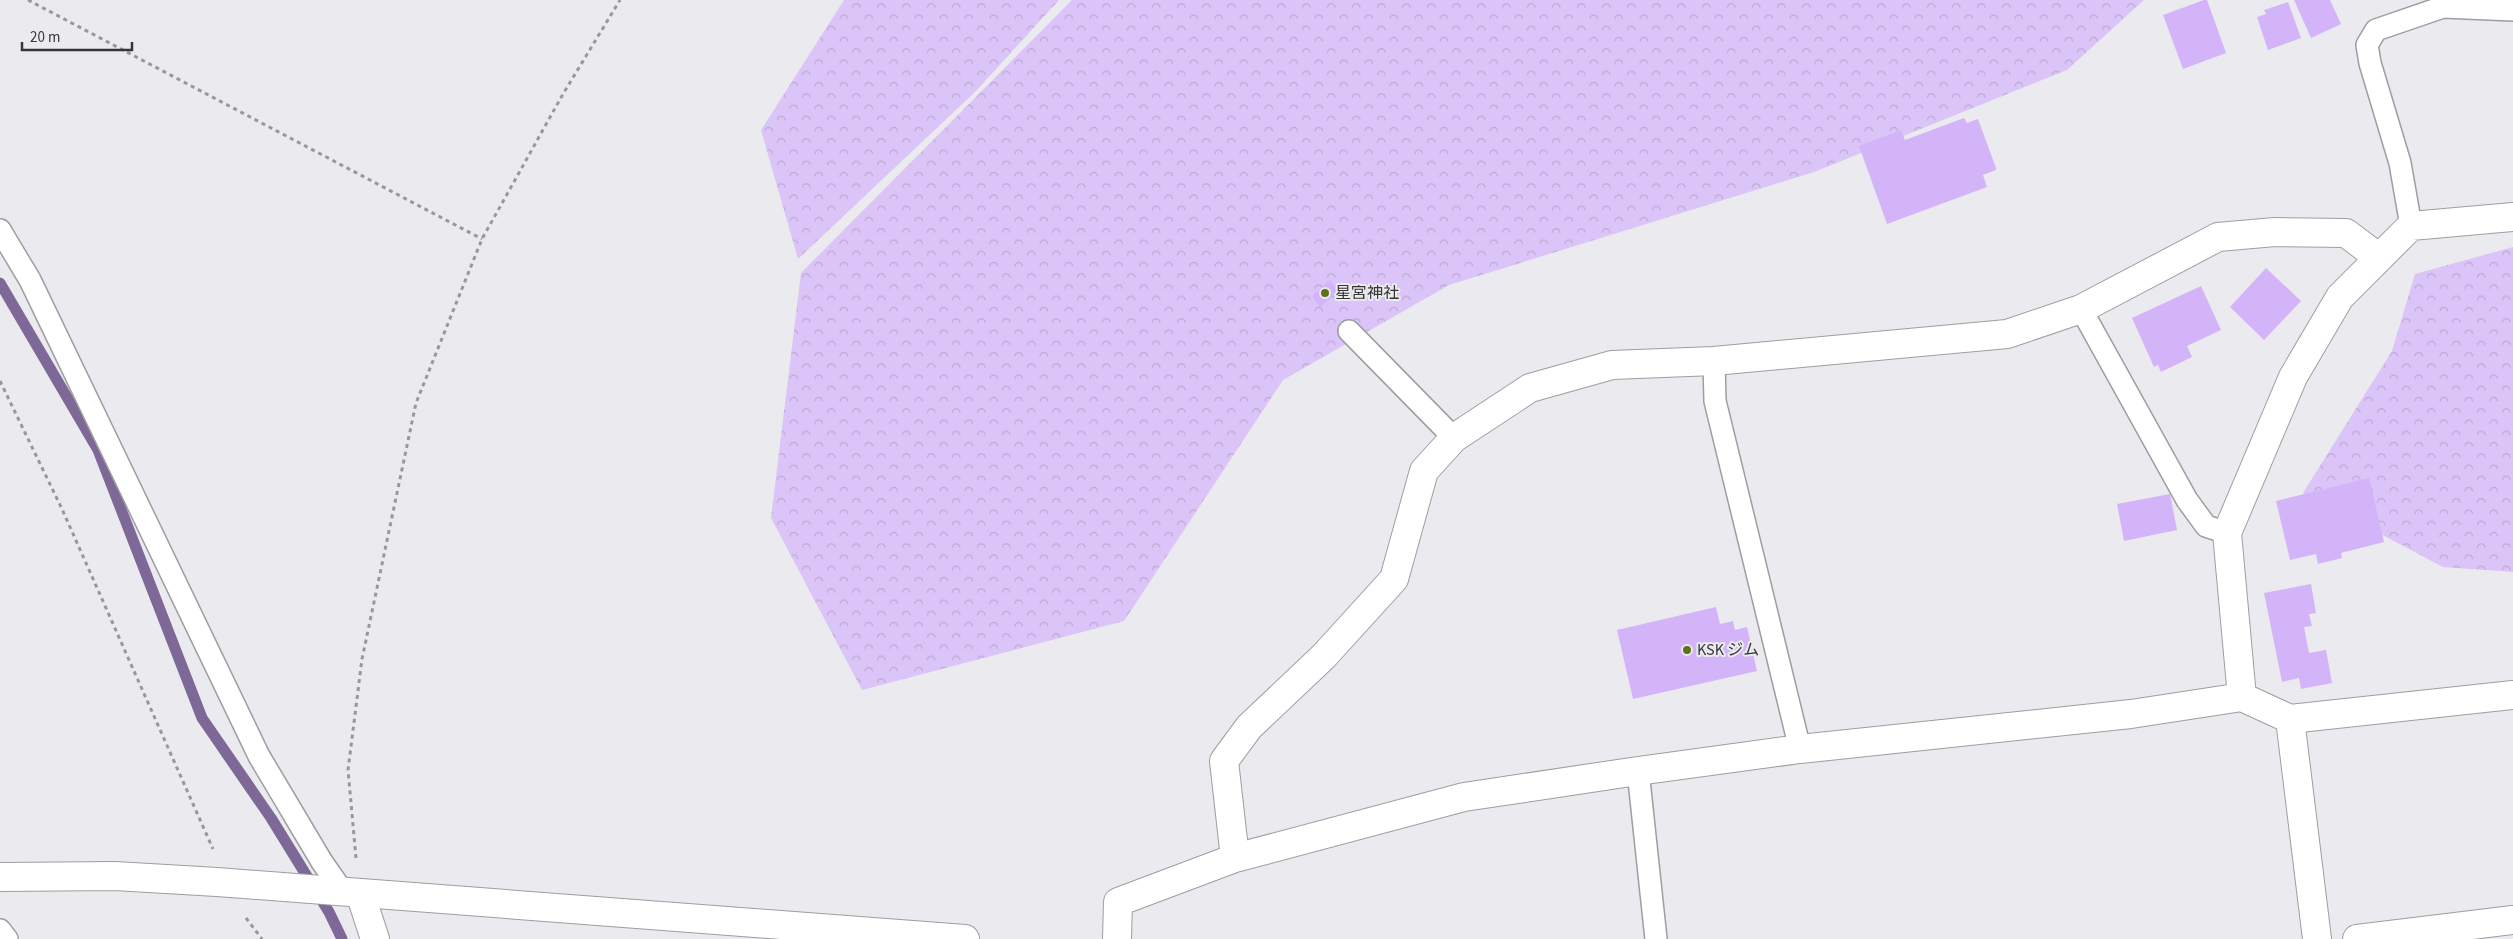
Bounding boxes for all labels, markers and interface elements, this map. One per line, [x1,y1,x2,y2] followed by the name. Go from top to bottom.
[22,20,132,52] scale bar
[30,27,60,48] text: 20 m
[1335,282,1399,304] place label: 星宮神社
[1319,287,1331,299] marker: 星宮神社
[1697,639,1759,661] place label: KSK ジム
[1681,644,1693,656] marker: KSK ジム

